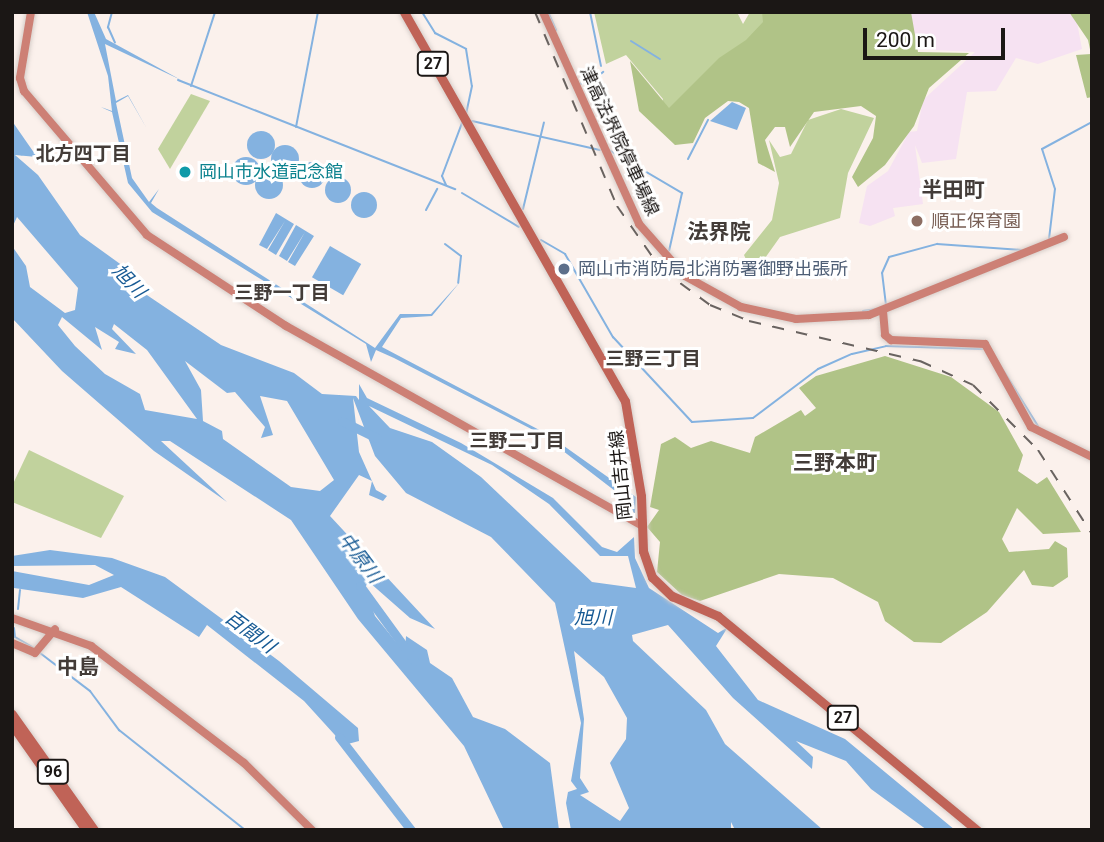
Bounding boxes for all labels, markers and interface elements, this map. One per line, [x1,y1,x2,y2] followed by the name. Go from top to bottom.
[866,14,1008,58] scale bar
[876,28,935,52] text: 200 m
[416,52,450,76] road number: 27
[575,63,663,219] street label: 津高法界院停車場線
[36,143,130,165] district label: 北方四丁目
[199,161,343,183] place label: 岡山市水道記念館
[177,164,193,180] marker: 岡山市水道記念館
[922,177,984,203] district label: 半田町
[931,210,1021,232] place label: 順正保育園
[909,213,925,229] marker: 順正保育園
[688,219,750,245] district label: 法界院
[578,258,848,280] place label: 岡山市消防局北消防署御野出張所
[108,259,150,303] water label: 旭川
[556,261,572,277] marker: 岡山市消防局北消防署御野出張所
[235,282,329,304] district label: 三野一丁目
[606,348,700,370] district label: 三野三丁目
[606,429,636,521] street label: 岡山吉井線
[470,430,564,452] district label: 三野二丁目
[793,450,877,476] district label: 三野本町
[334,528,386,588] water label: 中原川
[220,606,280,658] water label: 百間川
[574,607,612,629] water label: 旭川
[57,654,99,680] district label: 中島
[826,706,860,730] road number: 27
[36,760,70,785] road number: 96

